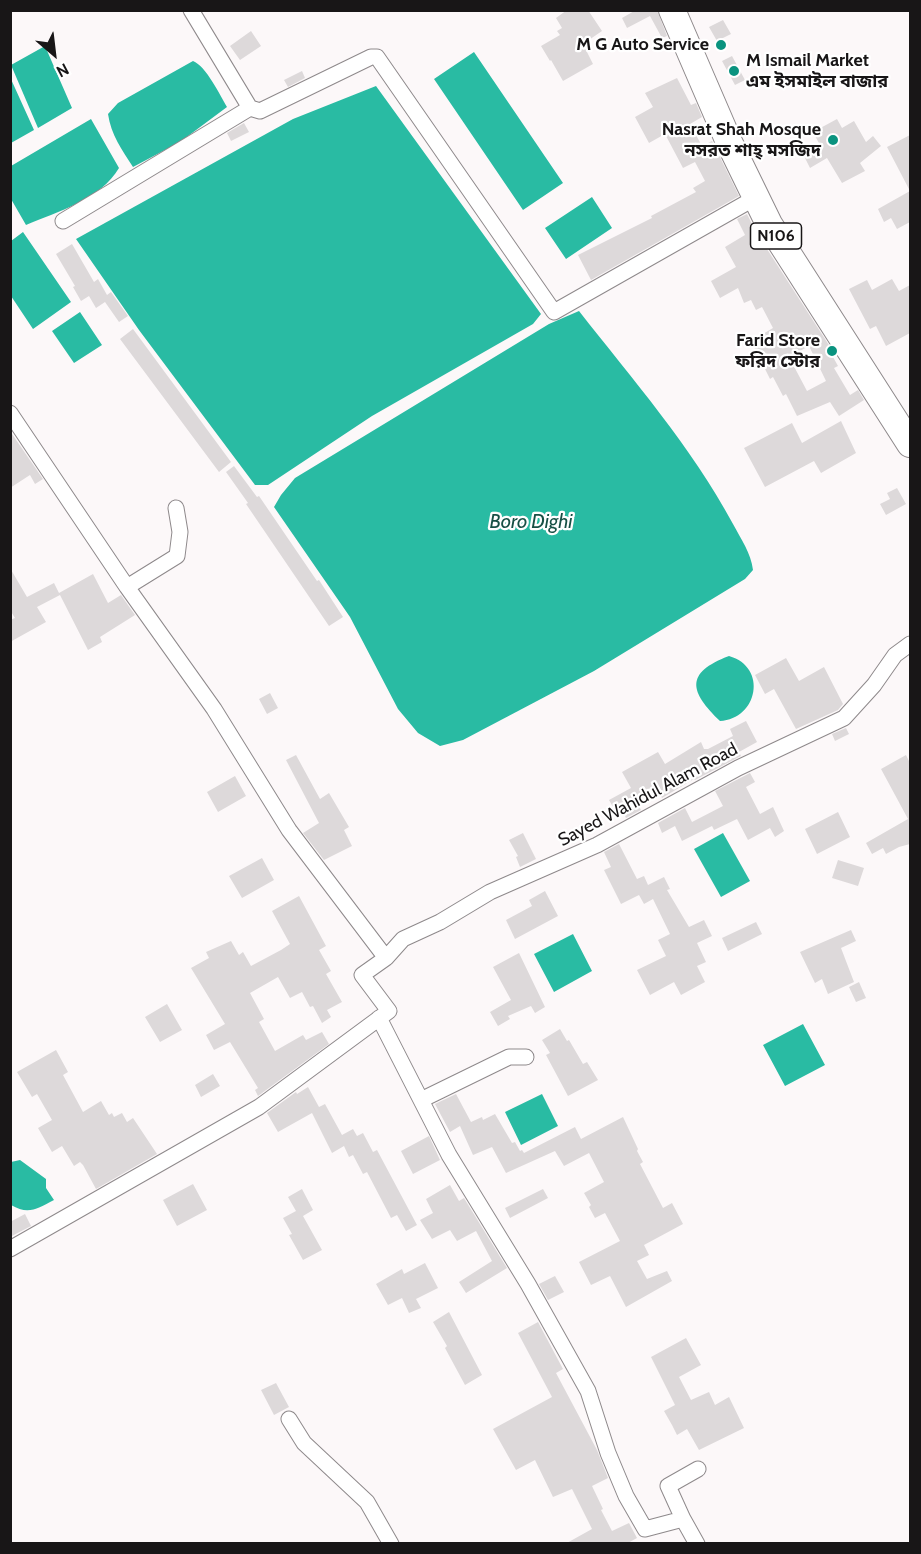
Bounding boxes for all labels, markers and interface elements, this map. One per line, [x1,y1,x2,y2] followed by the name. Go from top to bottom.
[24,24,84,84] north arrow
[576,34,709,56] place label: M G Auto Service
[714,38,728,52] marker: M G Auto Service
[746,50,888,92] place label: M Ismail Market এম ইসমাইল বাজার
[53,59,72,81] text: N
[727,64,741,78] marker: M Ismail Market এম ইসমাইল বাজার
[662,119,821,162] place label: Nasrat Shah Mosque নসরত শাহ্‌ মসজিদ
[826,133,840,147] marker: Nasrat Shah Mosque নসরত শাহ্‌ মসজিদ
[750,223,802,249] road number: N106
[735,330,820,372] place label: Farid Store ফরিদ স্টোর
[825,344,839,358] marker: Farid Store ফরিদ স্টোর
[489,510,573,534] water label: Boro Dighi
[555,739,741,851] street label: Sayed Wahidul Alam Road

